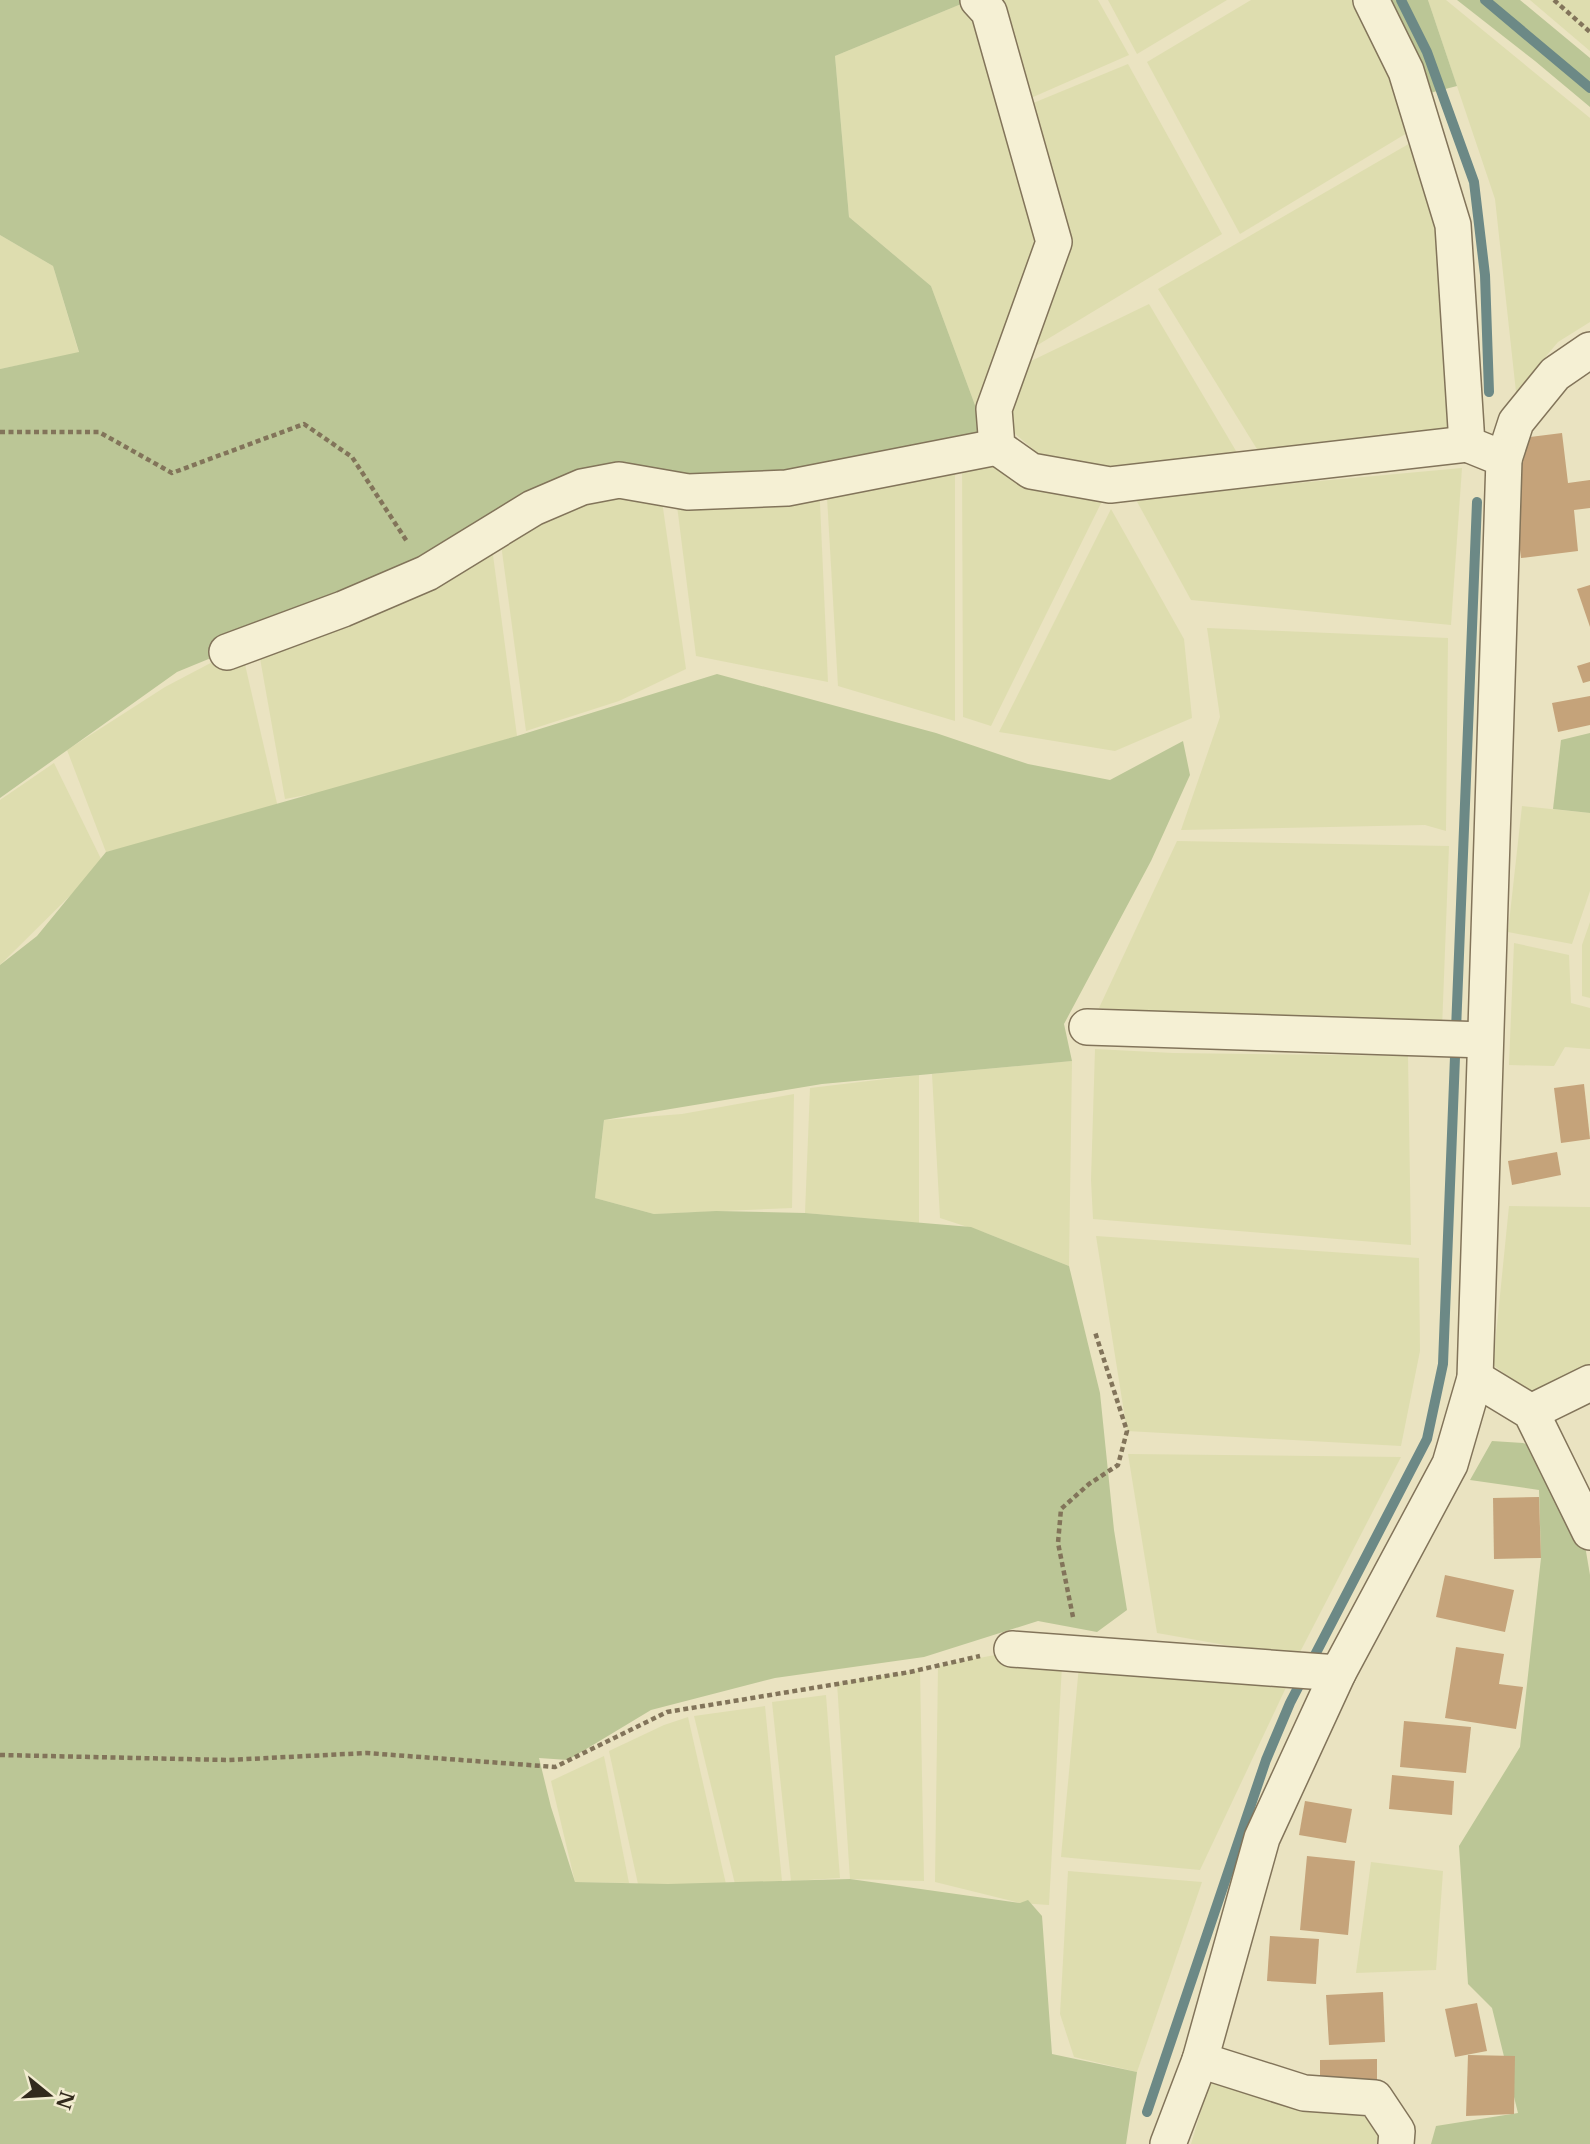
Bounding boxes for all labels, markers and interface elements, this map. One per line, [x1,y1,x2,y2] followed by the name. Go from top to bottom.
[14,2060,84,2130] north arrow
[51,2088,78,2112] text: N

